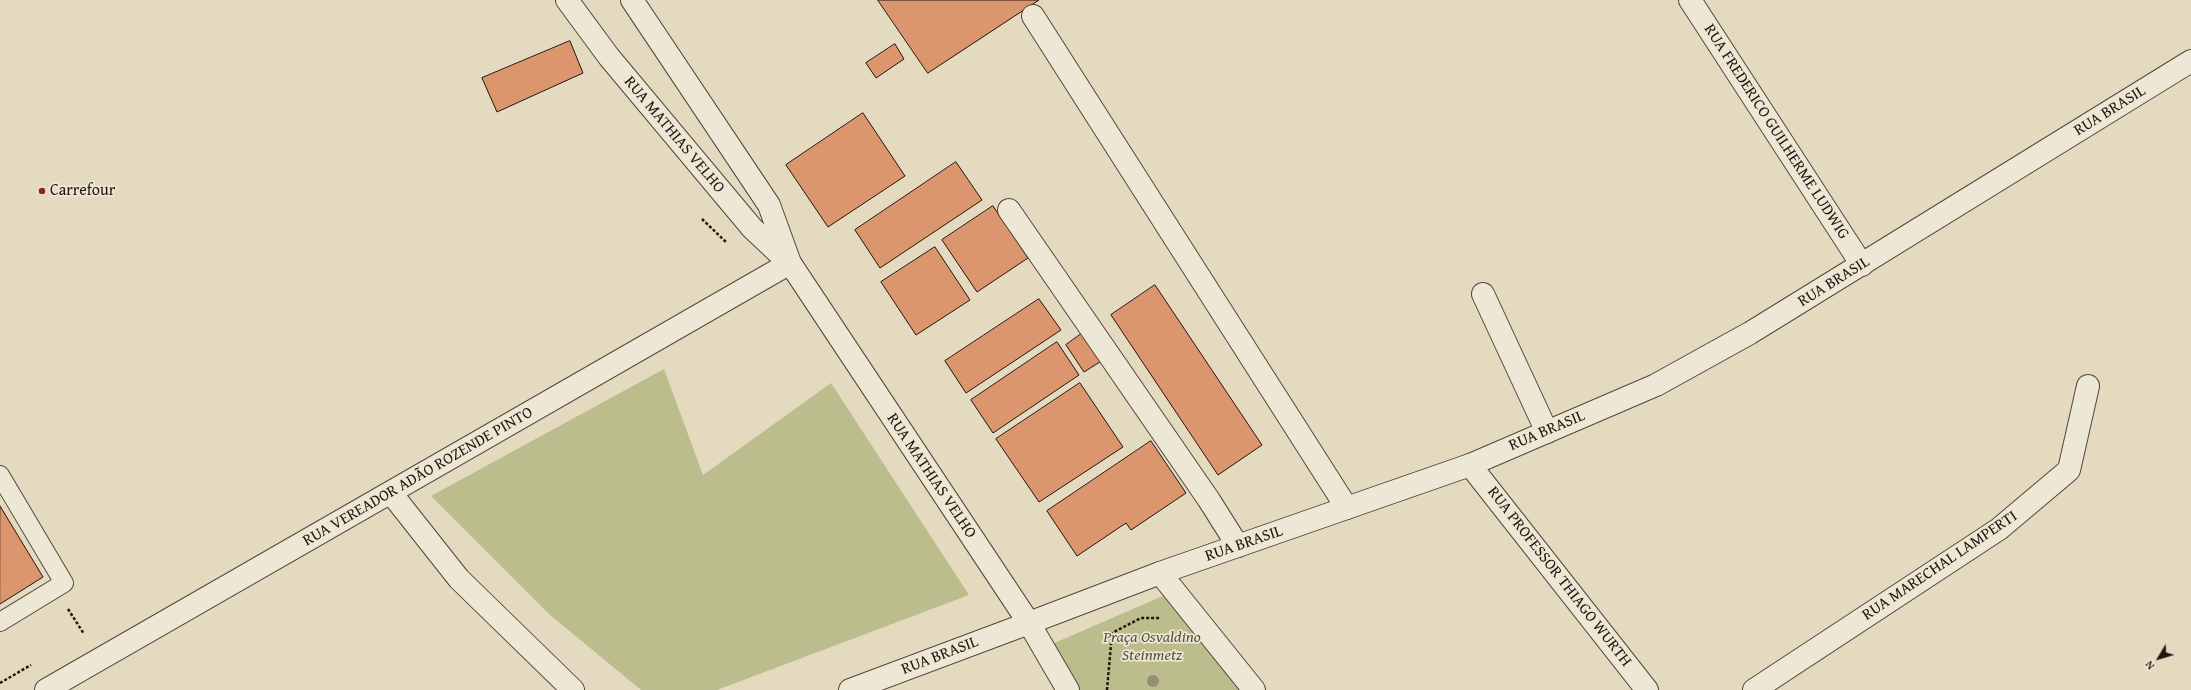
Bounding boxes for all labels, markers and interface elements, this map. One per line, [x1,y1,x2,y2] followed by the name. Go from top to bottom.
[1699,21,1853,243] street label: RUA FREDERICO GUILHERME LUDWIG
[620,73,728,197] street label: RUA MATHIAS VELHO
[2071,81,2149,141] street label: RUA BRASIL
[50,181,115,201] place label: Carrefour
[37,186,47,196] marker: Carrefour
[1795,252,1873,312] street label: RUA BRASIL
[300,403,536,551] street label: RUA VEREADOR ADÃO ROZENDE PINTO
[1506,406,1588,456] street label: RUA BRASIL
[882,410,980,542] street label: RUA MATHIAS VELHO
[1483,483,1635,671] street label: RUA PROFESSOR THIAGO WURTH
[1859,507,2021,625] street label: RUA MARECHAL LAMPERTI
[1203,522,1285,566] street label: RUA BRASIL
[1103,628,1201,666] park label: Praça Osvaldino Steinmetz
[899,633,981,679] street label: RUA BRASIL
[2139,638,2179,678] north arrow
[2141,658,2158,673] text: N

